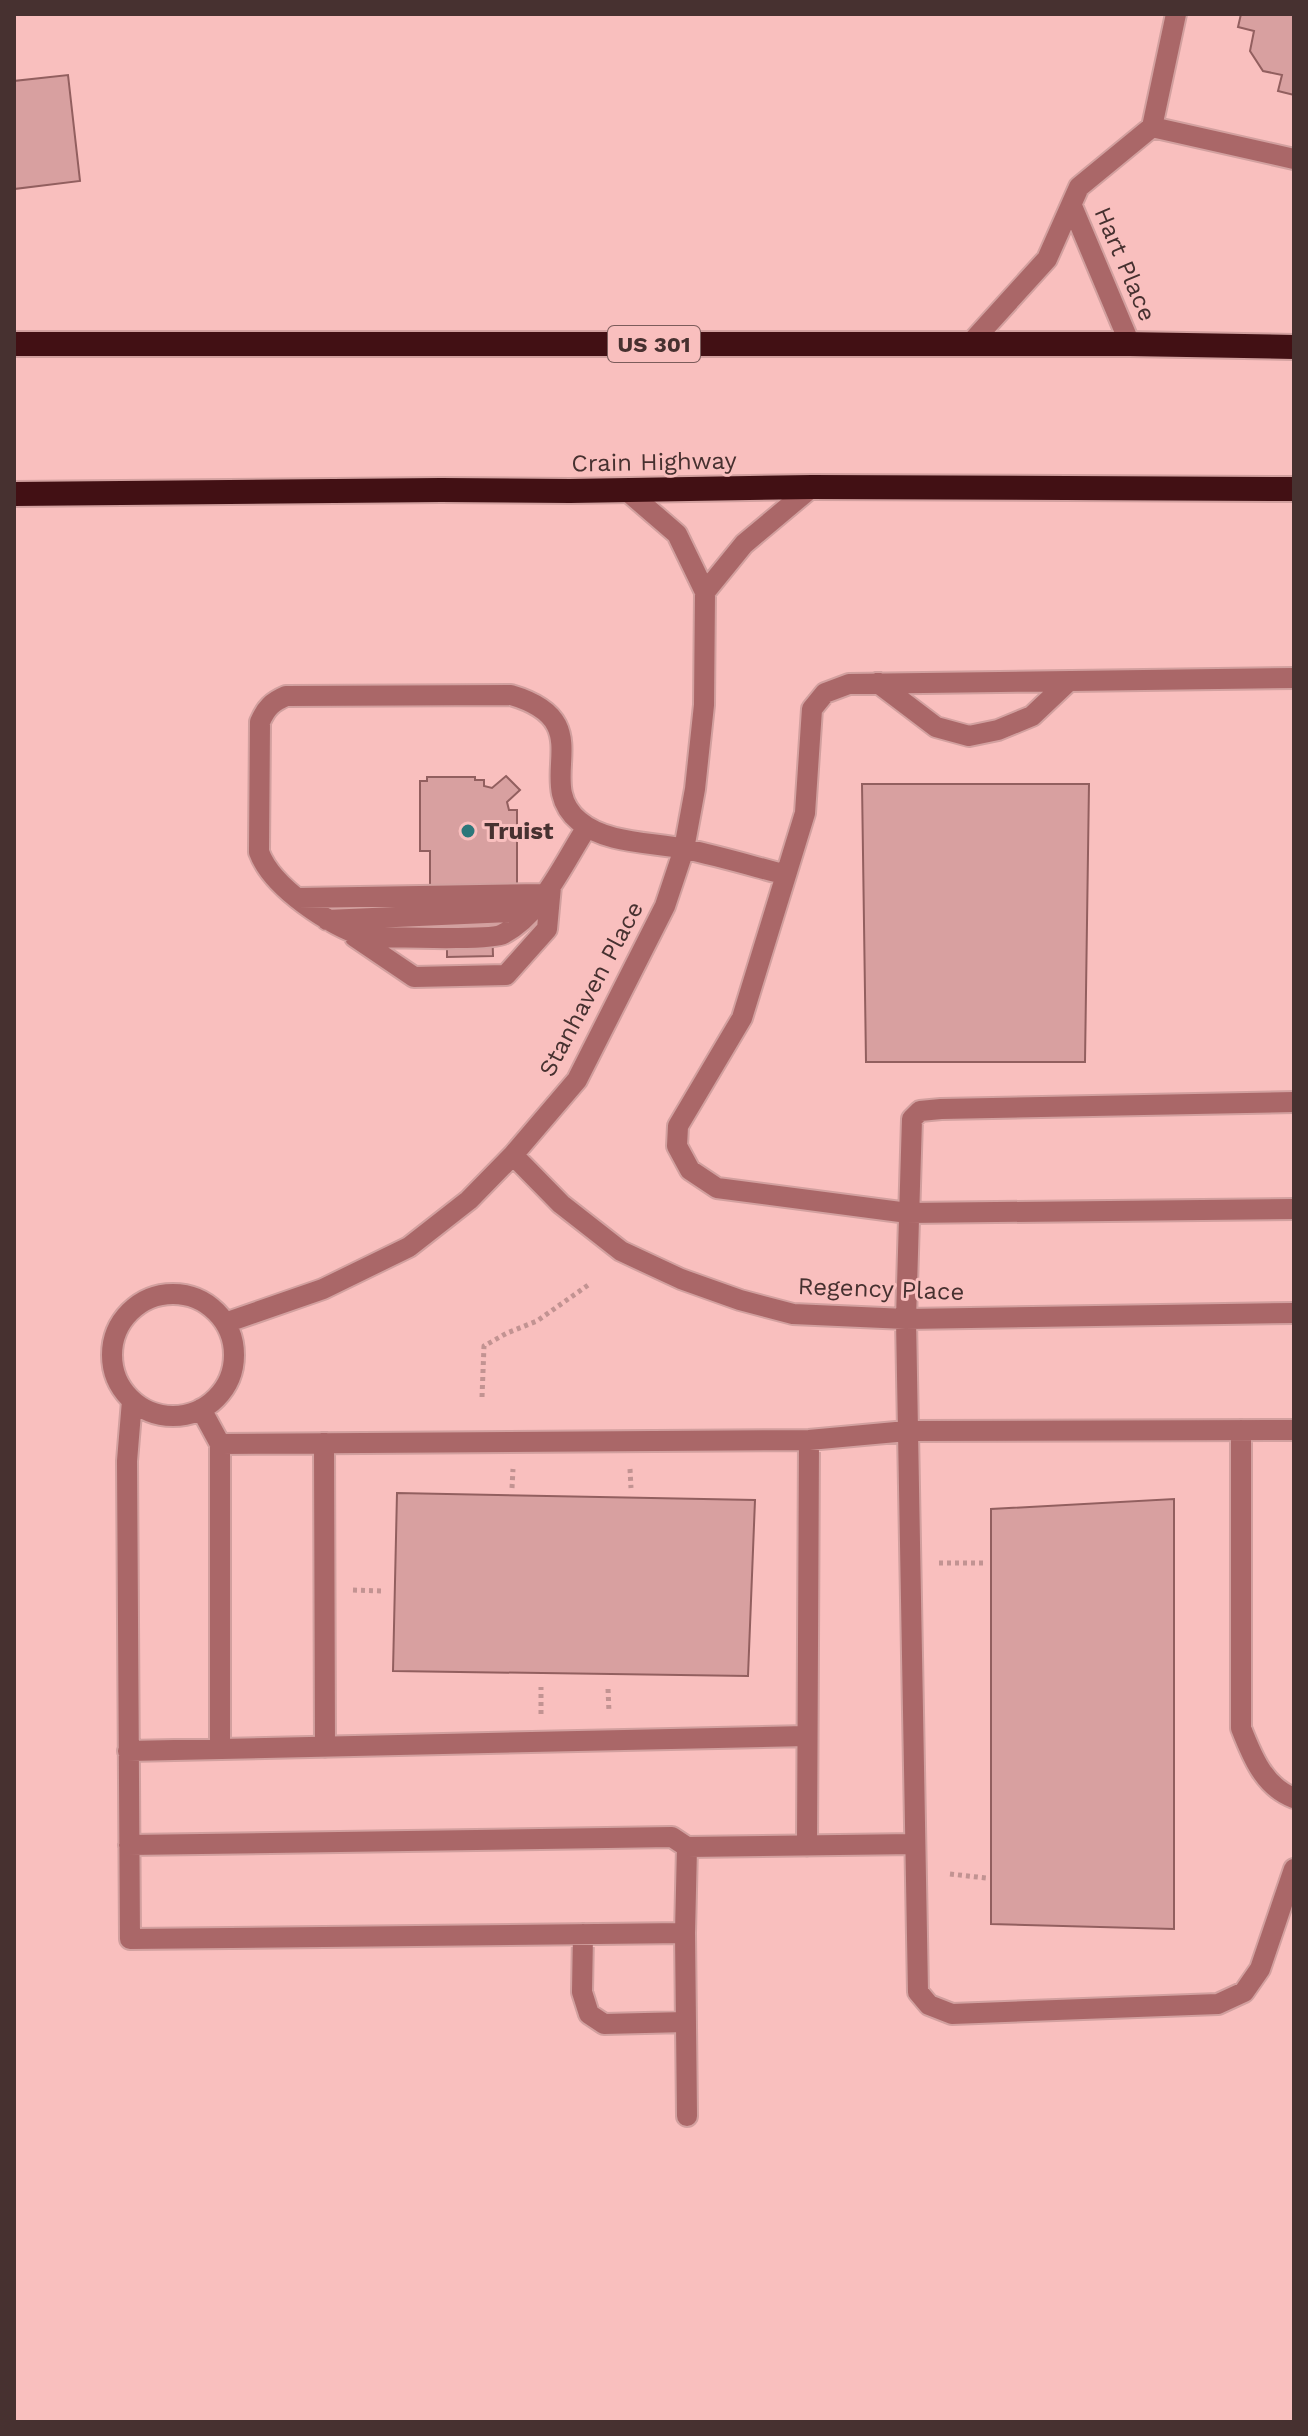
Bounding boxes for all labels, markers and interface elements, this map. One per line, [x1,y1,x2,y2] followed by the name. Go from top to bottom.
[1088,203,1162,325] street label: Hart Place
[608,326,700,362] road number: US 301
[571,447,738,477] street label: Crain Highway
[484,817,554,845] place label: Truist
[459,822,477,840] marker: Truist
[533,897,649,1081] street label: Stanhaven Place
[797,1272,965,1306] street label: Regency Place

